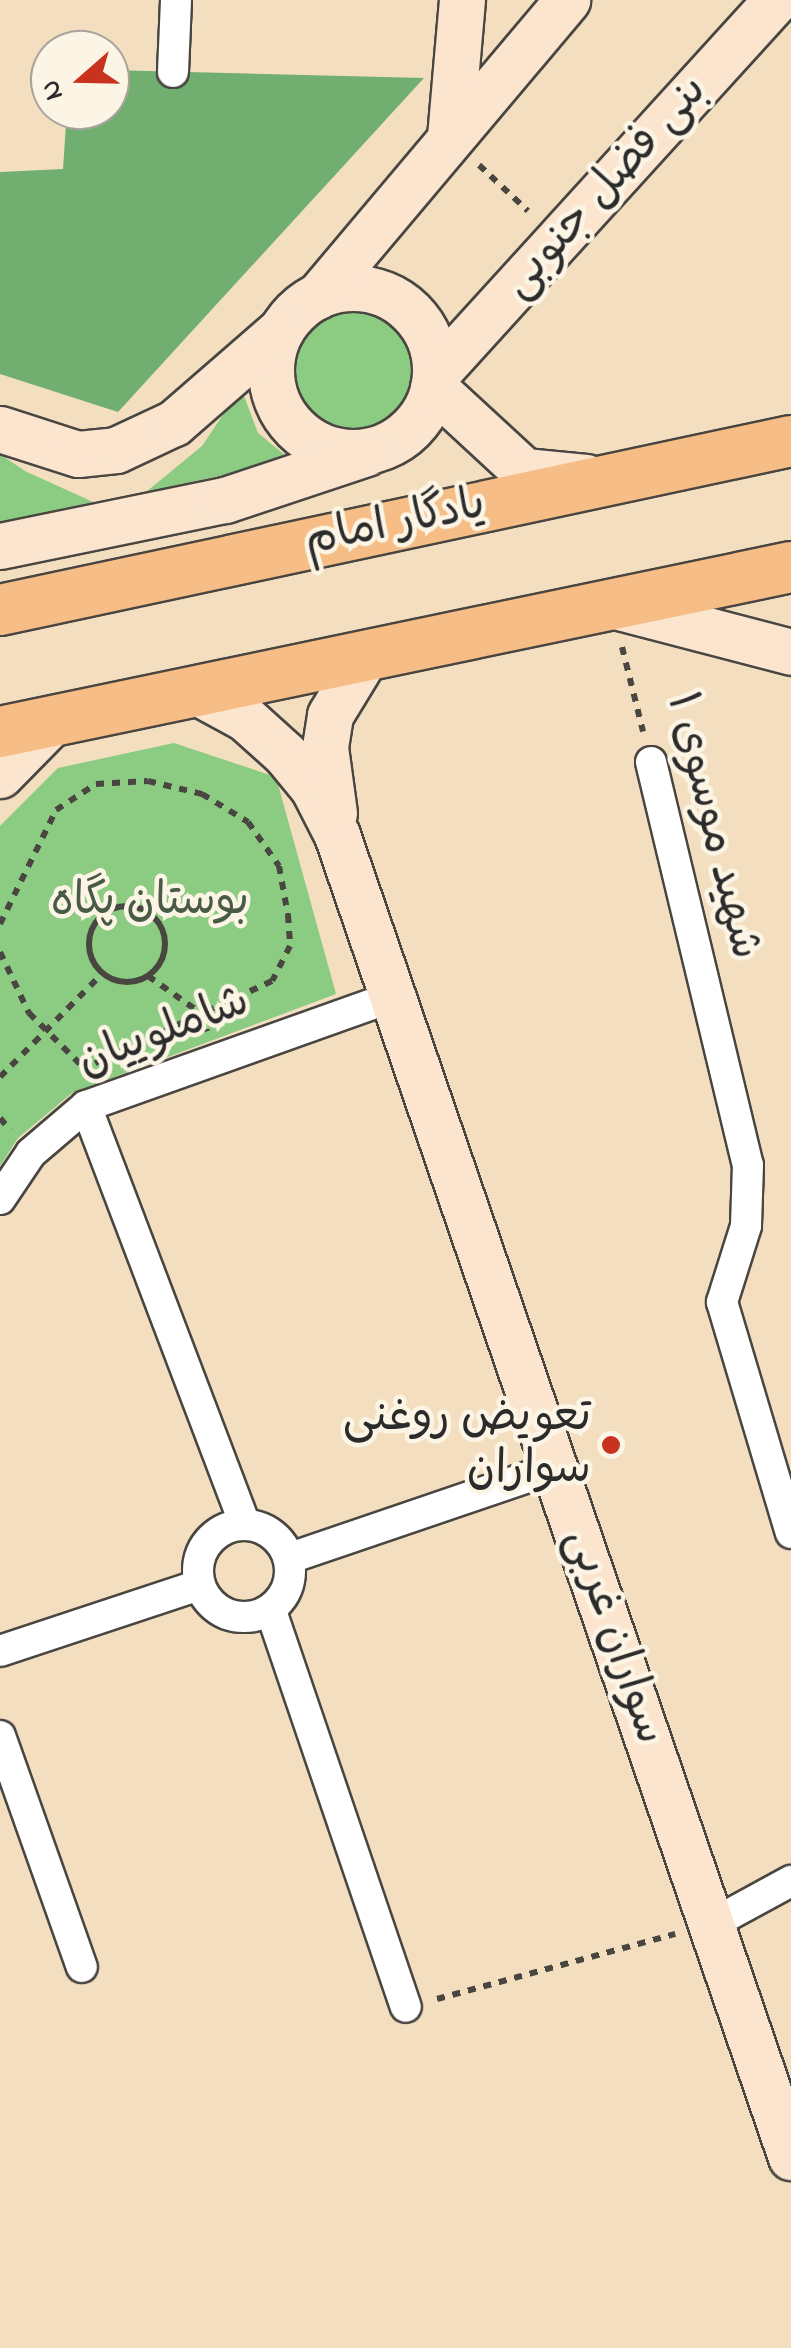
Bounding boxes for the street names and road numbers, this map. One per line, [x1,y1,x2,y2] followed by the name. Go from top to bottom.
[492,65,720,311] street label: بنی فضل جنوبی
[300,479,490,569] street label: یادگار امام
[653,687,771,965] street label: شهید موسوی ۱
[71,976,257,1090] street label: شاملوییان
[552,1522,676,1752] street label: سواران غربی

